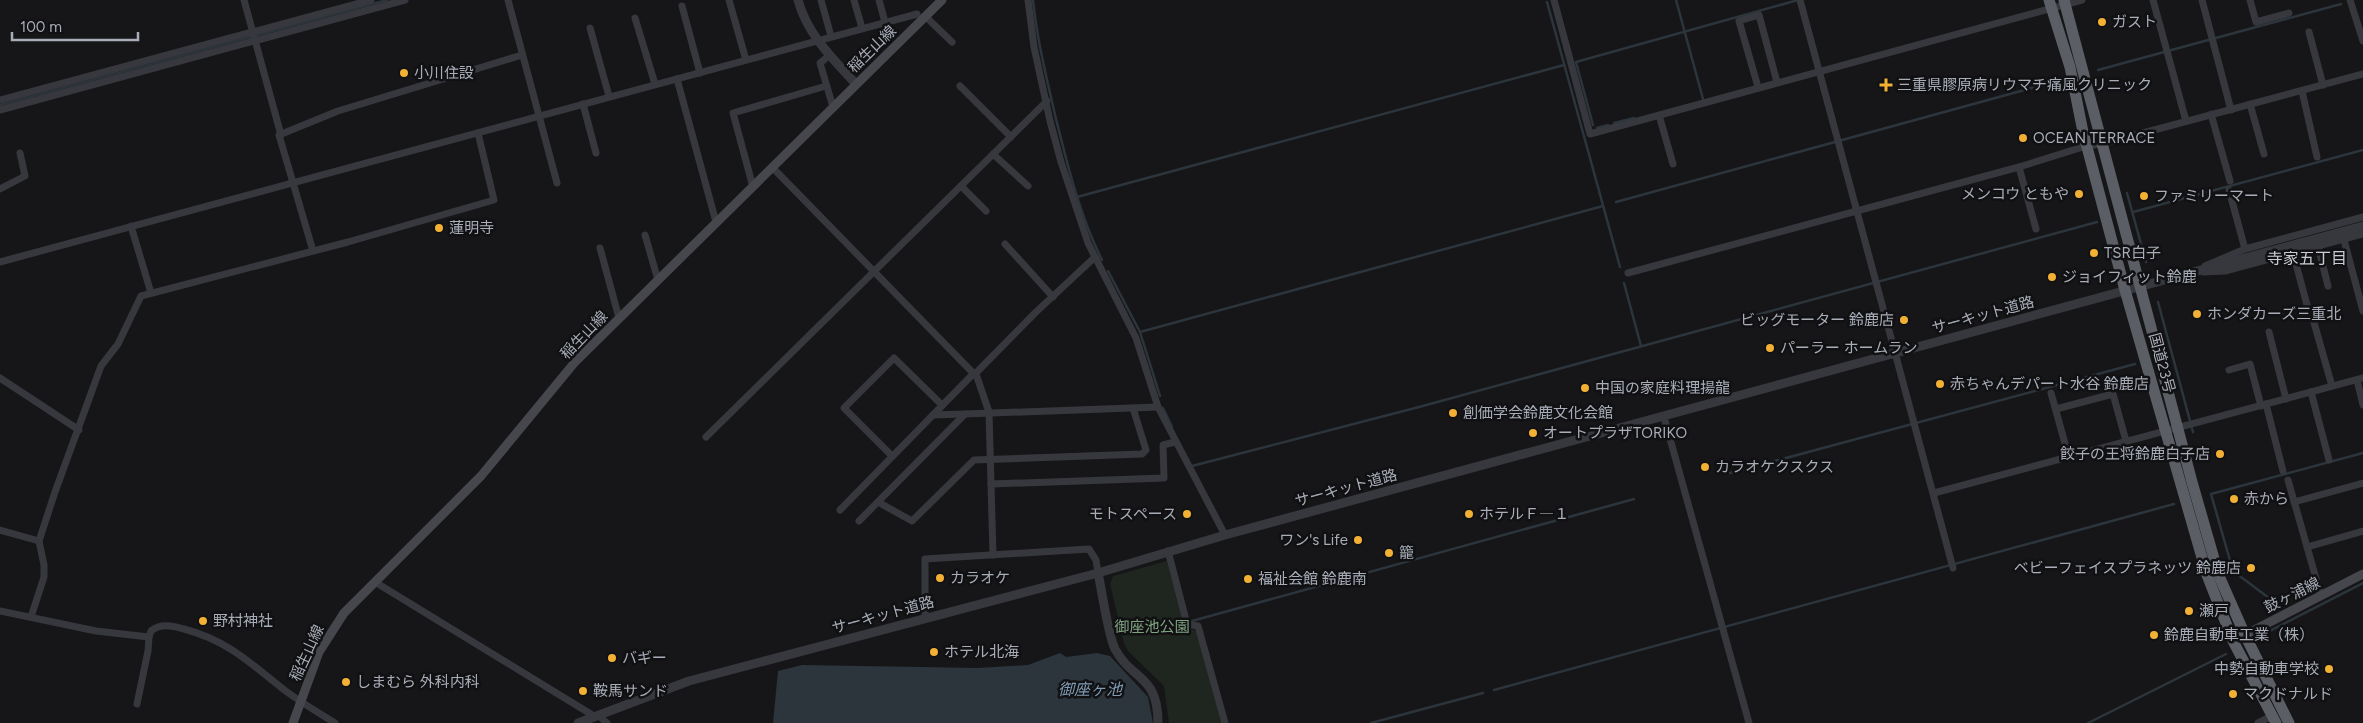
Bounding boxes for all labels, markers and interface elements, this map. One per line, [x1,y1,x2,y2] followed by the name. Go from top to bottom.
[12,10,139,42] scale bar
[2112,13,2157,31] place label: ガスト
[2096,16,2108,28] marker: ガスト
[20,18,62,36] text: 100 m
[844,22,900,76] street label: 稲生山線
[414,64,474,82] place label: 小川住設
[398,67,410,79] marker: 小川住設
[1897,76,2152,94] place label: 三重県膠原病リウマチ痛風クリニック
[1879,78,1893,92] marker: 三重県膠原病リウマチ痛風クリニック
[2033,129,2155,147] place label: OCEAN TERRACE
[2017,132,2029,144] marker: OCEAN TERRACE
[1961,185,2069,203] place label: メンコウ ともや
[2154,187,2274,205] place label: ファミリーマート
[2073,188,2085,200] marker: メンコウ ともや
[2138,190,2150,202] marker: ファミリーマート
[449,219,494,237] place label: 蓮明寺
[433,222,445,234] marker: 蓮明寺
[2104,244,2161,262] place label: TSR白子
[2088,247,2100,259] marker: TSR白子
[2267,249,2347,268] district label: 寺家五丁目
[2062,268,2197,286] place label: ジョイフィット鈴鹿
[2046,271,2058,283] marker: ジョイフィット鈴鹿
[1930,293,2036,337] street label: サーキット道路
[2207,305,2341,323] place label: ホンダカーズ三重北
[557,307,611,363] street label: 稲生山線
[2191,308,2203,320] marker: ホンダカーズ三重北
[1740,311,1894,329] place label: ビッグモーター 鈴鹿店
[1898,314,1910,326] marker: ビッグモーター 鈴鹿店
[2145,331,2179,395] street label: 国道23号
[1780,339,1918,357] place label: パーラー ホームラン
[1764,342,1776,354] marker: パーラー ホームラン
[1950,375,2149,393] place label: 赤ちゃんデパート水谷 鈴鹿店
[1934,378,1946,390] marker: 赤ちゃんデパート水谷 鈴鹿店
[1595,379,1730,397] place label: 中国の家庭料理揚龍
[1579,382,1591,394] marker: 中国の家庭料理揚龍
[1463,404,1613,422] place label: 創価学会鈴鹿文化会館
[1447,407,1459,419] marker: 創価学会鈴鹿文化会館
[1543,424,1687,442] place label: オートプラザTORIKO
[1527,427,1539,439] marker: オートプラザTORIKO
[2060,445,2210,463] place label: 餃子の王将鈴鹿白子店
[2214,448,2226,460] marker: 餃子の王将鈴鹿白子店
[1715,458,1834,476] place label: カラオケクスクス
[1699,461,1711,473] marker: カラオケクスクス
[1293,466,1399,510] street label: サーキット道路
[2244,490,2289,508] place label: 赤から
[2228,493,2240,505] marker: 赤から
[1089,505,1177,523] place label: モトスペース
[1479,505,1569,523] place label: ホテルＦ―１
[1181,508,1193,520] marker: モトスペース
[1463,508,1475,520] marker: ホテルＦ―１
[1279,531,1348,549] place label: ワン's Life
[1352,534,1364,546] marker: ワン's Life
[1399,544,1414,562] place label: 籠
[1383,547,1395,559] marker: 籠
[2014,559,2241,577] place label: ベビーフェイスプラネッツ 鈴鹿店
[2245,562,2257,574] marker: ベビーフェイスプラネッツ 鈴鹿店
[950,569,1010,587] place label: カラオケ
[1258,570,1367,588] place label: 福祉会館 鈴鹿南
[934,572,946,584] marker: カラオケ
[1242,573,1254,585] marker: 福祉会館 鈴鹿南
[2261,573,2323,617] street label: 鼓ヶ浦線
[830,593,936,637] street label: サーキット道路
[2199,602,2229,620] place label: 瀬戸
[2183,605,2195,617] marker: 瀬戸
[213,612,273,630] place label: 野村神社
[197,615,209,627] marker: 野村神社
[1114,618,1190,636] park label: 御座池公園
[286,622,328,684] street label: 稲生山線
[2164,626,2314,644] place label: 鈴鹿自動車工業（株）
[2148,629,2160,641] marker: 鈴鹿自動車工業（株）
[944,643,1019,661] place label: ホテル北海
[928,646,940,658] marker: ホテル北海
[622,649,667,667] place label: バギー
[606,652,618,664] marker: バギー
[2214,660,2319,678] place label: 中勢自動車学校
[2323,663,2335,675] marker: 中勢自動車学校
[356,673,480,691] place label: しまむら 外科内科
[340,676,352,688] marker: しまむら 外科内科
[1058,680,1124,699] water label: 御座ヶ池
[593,682,668,700] place label: 鞍馬サンド
[577,685,589,697] marker: 鞍馬サンド
[2243,685,2333,703] place label: マクドナルド
[2227,688,2239,700] marker: マクドナルド

